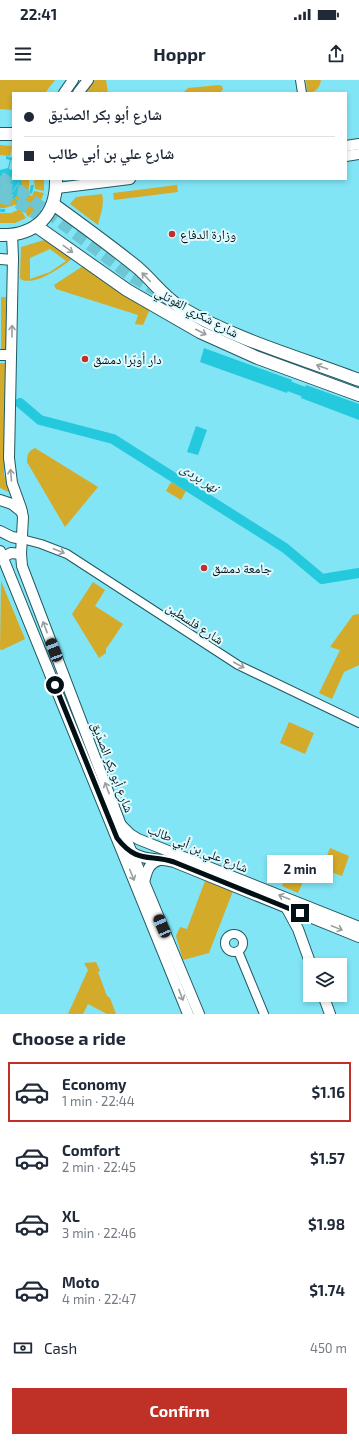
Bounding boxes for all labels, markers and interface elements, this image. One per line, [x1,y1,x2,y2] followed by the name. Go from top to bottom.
[20,5,57,23] text: 22:41
[12,43,34,65] icon: menu
[153,43,206,65] text: Hoppr
[325,43,347,65] icon: share
[48,105,162,123] text: شارع أبو بكر الصدّيق
[48,144,174,162] text: شارع علي بن أبي طالب
[180,226,236,244] place label: وزارة الدفاع
[167,229,177,239] marker: وزارة الدفاع
[62,245,73,253] one-way arrow
[141,272,151,282] one-way arrow
[151,283,241,344] street label: شارع شكري القوتلي
[8,325,16,338] one-way arrow
[195,329,207,336] one-way arrow
[93,351,162,368] place label: دار أوبّرا دمشق
[80,354,90,364] marker: دار أوبّرا دمشق
[317,362,329,370] one-way arrow
[177,458,224,498] water label: نهر بردى
[7,469,14,482] one-way arrow
[52,548,64,555] one-way arrow
[212,560,272,577] place label: جامعة دمشق
[199,563,209,573] marker: جامعة دمشق
[162,598,227,649] street label: شارع فلسطين
[41,622,49,634] one-way arrow
[44,637,64,663] car
[233,662,245,670] one-way arrow
[46,676,64,694] route start
[86,719,138,815] street label: شارع أبو بكر الصدّيق
[102,783,110,795] one-way arrow
[144,821,251,879] street label: شارع علي بن أبي طالب
[267,855,333,883] callout: 2 min
[283,861,317,877] text: 2 min
[129,868,137,880] one-way arrow
[278,892,290,900] one-way arrow
[291,904,309,922] route end
[152,913,172,939] car
[331,925,343,933] one-way arrow
[303,958,347,1002] map controls
[303,958,347,1002] button: layers
[177,989,185,1001] one-way arrow
[12,1027,126,1049] text: Choose a ride
[14,1074,50,1110] icon: car
[62,1075,127,1093] text: Economy
[311,1083,345,1101] text: $1.16
[62,1093,135,1109] text: 1 min · 22:44
[14,1140,50,1176] icon: car
[62,1141,120,1159] text: Comfort
[310,1149,345,1167] text: $1.57
[62,1159,136,1175] text: 2 min · 22:45
[14,1206,50,1242] icon: car
[62,1207,80,1225] text: XL
[308,1215,345,1233] text: $1.98
[62,1225,136,1241] text: 3 min · 22:46
[14,1272,50,1308] icon: car
[62,1273,100,1291] text: Moto
[309,1281,345,1299] text: $1.74
[62,1291,136,1307] text: 4 min · 22:47
[12,1337,34,1359] icon: cash
[44,1339,77,1357] text: Cash
[310,1340,347,1356] text: 450 m
[12,1388,347,1434] button: Confirm

